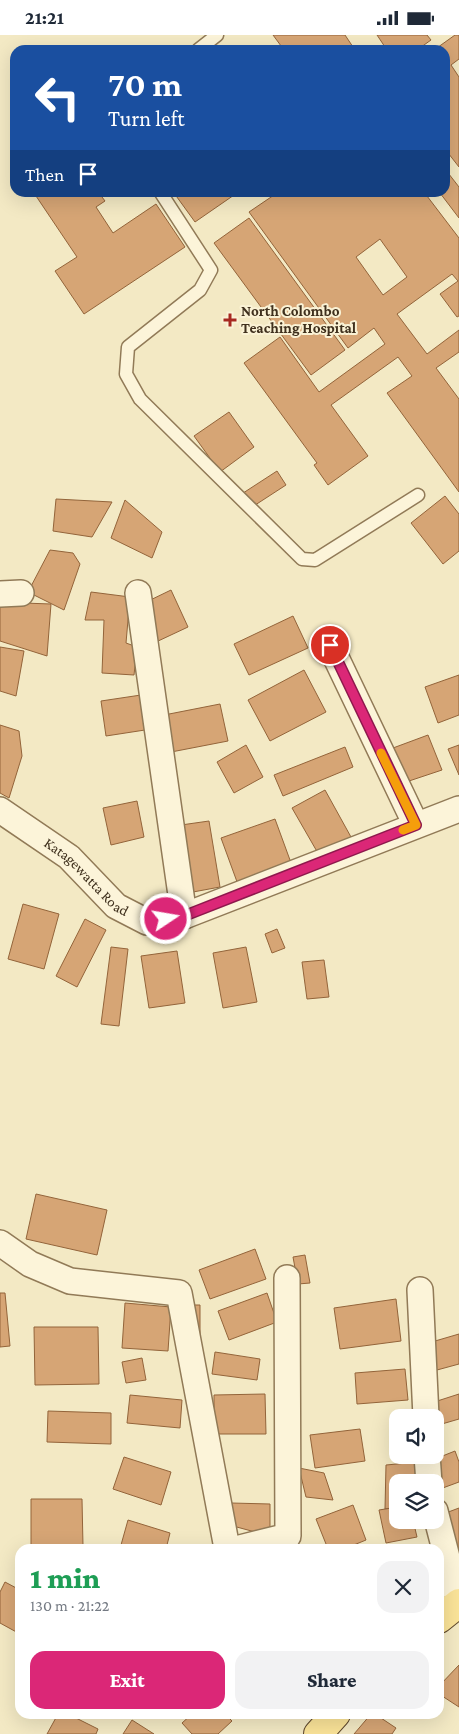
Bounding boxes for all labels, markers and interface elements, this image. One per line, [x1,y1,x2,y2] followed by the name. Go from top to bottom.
[25,7,64,28] text: 21:21
[25,65,90,130] icon: left
[108,65,182,104] text: 70 m
[108,106,185,131] text: Turn left
[74,160,102,188] icon: arrive
[25,164,64,185] text: Then
[241,303,357,336] place label: North Colombo Teaching Hospital
[223,313,237,327] marker: North Colombo Teaching Hospital
[309,624,351,666] pin
[316,631,344,659] icon: arrive
[41,835,131,919] street label: Katagewatta Road
[139,892,191,944] position arrow
[389,1409,444,1529] map controls
[389,1409,444,1464] button: sound
[389,1474,444,1529] button: layers
[30,1561,100,1594] text: 1 min
[377,1561,429,1613] button: close
[30,1597,109,1614] text: 130 m · 21:22
[30,1651,225,1709] button: Exit
[235,1651,429,1709] button: Share

